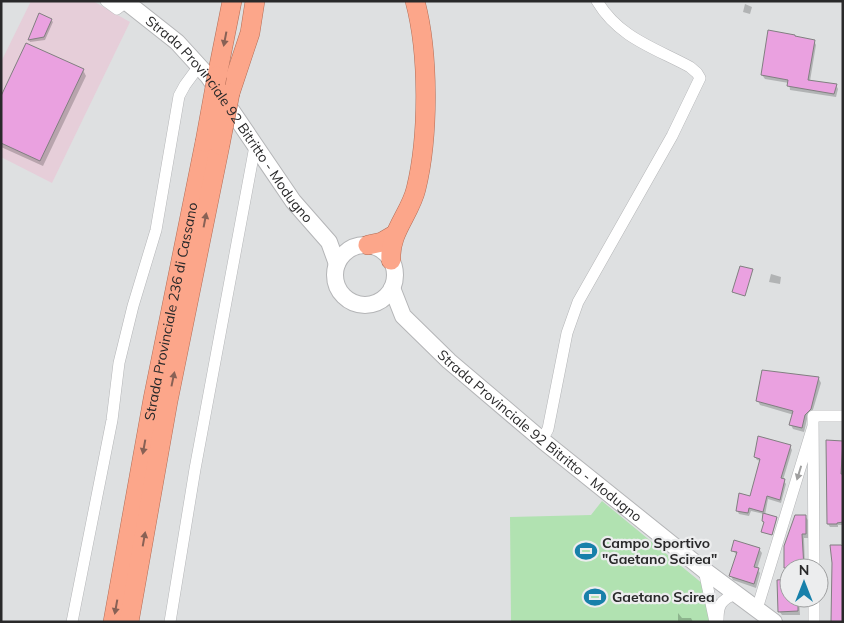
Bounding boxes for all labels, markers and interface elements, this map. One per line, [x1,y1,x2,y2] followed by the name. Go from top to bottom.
[142,12,317,226] street label: Strada Provinciale 92 Bitritto - Modugno
[220,31,228,47] one-way arrow
[140,201,202,422] street label: Strada Provinciale 236 di Cassano
[201,213,209,228] one-way arrow
[434,346,646,526] street label: Strada Provinciale 92 Bitritto - Modugno
[169,372,177,387] one-way arrow
[140,439,148,455] one-way arrow
[794,465,802,480] one-way arrow
[140,531,148,547] one-way arrow
[602,534,717,568] place label: Campo Sportivo "Gaetano Scirea"
[573,538,599,564] sports icon: Campo Sportivo "Gaetano Scirea"
[779,558,829,608] north arrow
[799,561,809,579] text: N
[582,584,608,610] sports icon: Gaetano Scirea
[612,588,715,606] place label: Gaetano Scirea
[112,599,120,615] one-way arrow

